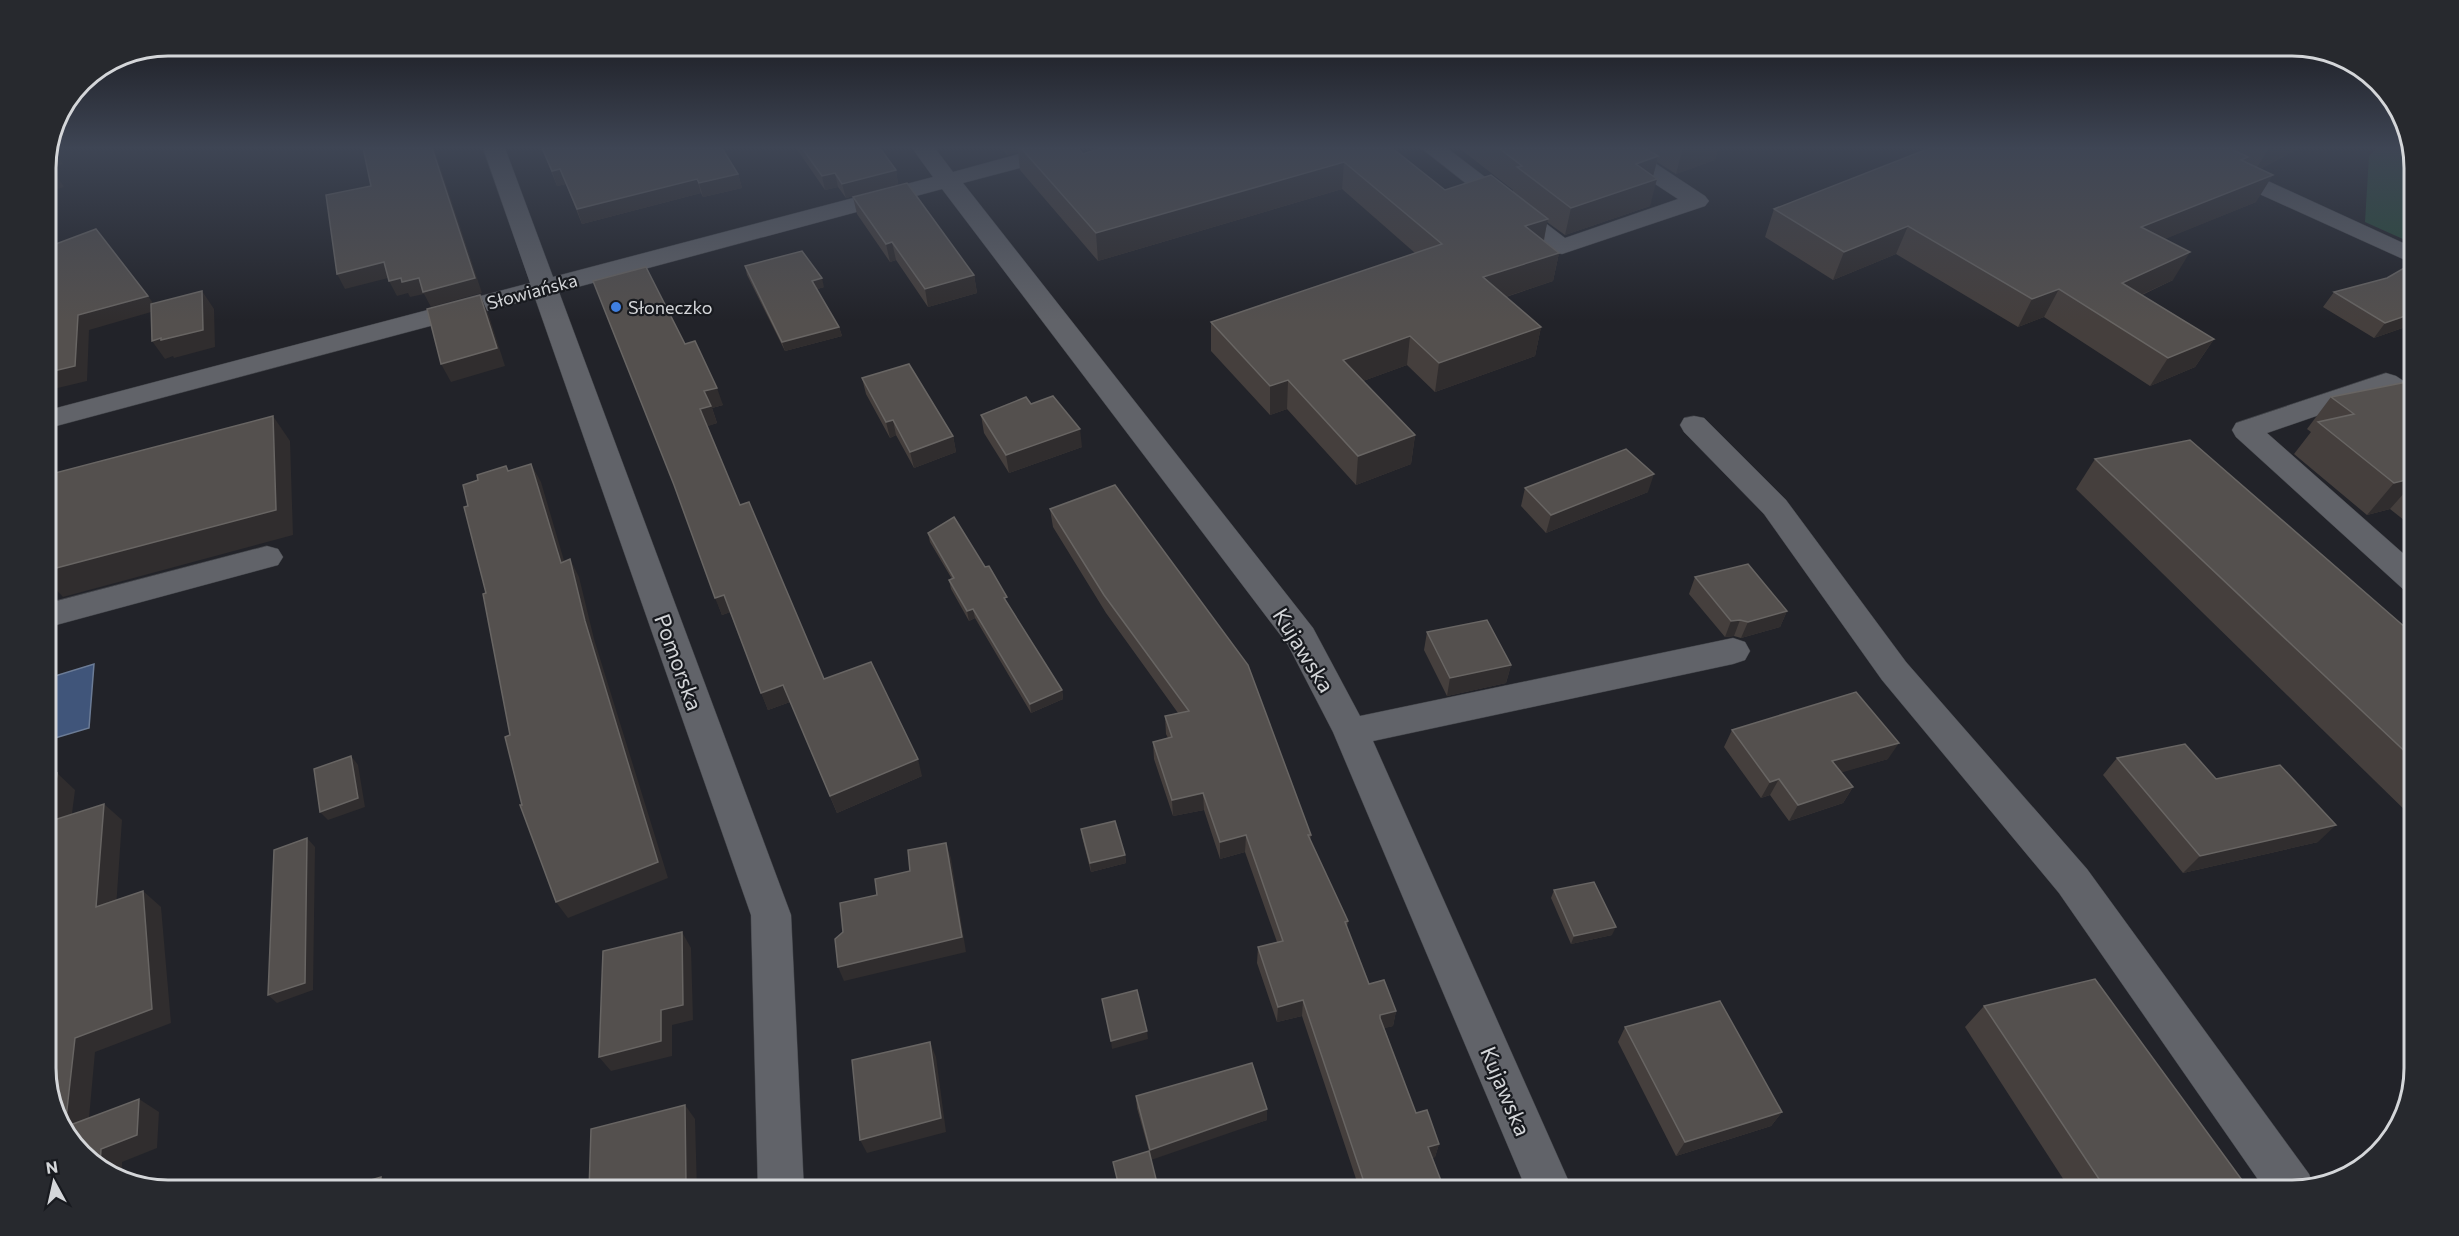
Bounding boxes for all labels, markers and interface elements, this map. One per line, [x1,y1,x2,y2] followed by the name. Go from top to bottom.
[484,268,580,314] street label: Słowiańska
[628,296,713,318] place label: Słoneczko
[609,300,623,314] marker: Słoneczko
[1267,603,1341,697] street label: Kujawska
[649,610,709,714] street label: Pomorska
[1475,1042,1537,1140] street label: Kujawska
[24,1152,84,1212] north arrow
[45,1156,59,1177] text: N

